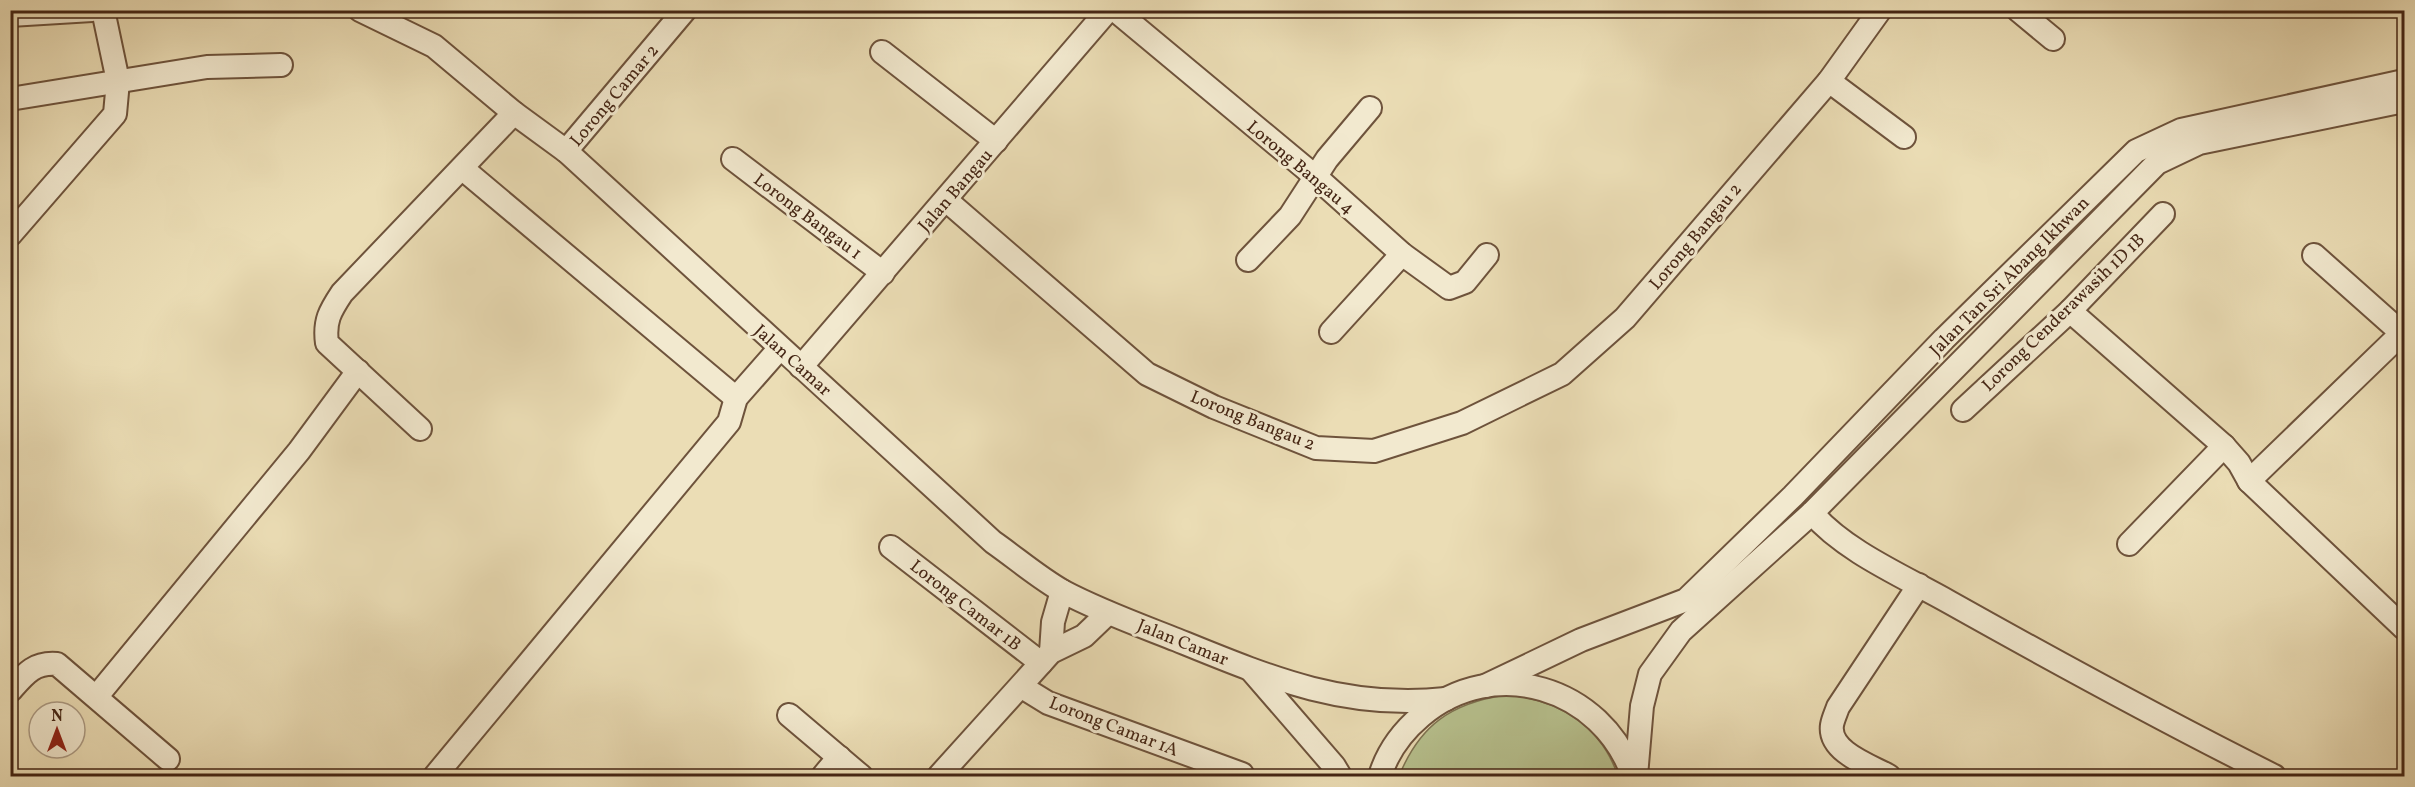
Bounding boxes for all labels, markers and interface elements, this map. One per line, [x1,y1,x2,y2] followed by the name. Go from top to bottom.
[565,39,665,153] street label: Lorong Camar 2
[1241,116,1359,221] street label: Lorong Bangau 4
[913,144,999,238] street label: Jalan Bangau
[748,168,867,266] street label: Lorong Bangau 1
[1644,178,1748,296] street label: Lorong Bangau 2
[1924,191,2096,363] street label: Jalan Tan Sri Abang Ikhwan
[1977,228,2151,398] street label: Lorong Cenderawasih 1D 1B
[748,319,837,403] street label: Jalan Camar
[1186,385,1319,458] street label: Lorong Bangau 2
[904,555,1026,658] street label: Lorong Camar 1B
[1133,614,1232,673] street label: Jalan Camar
[1045,691,1182,764] street label: Lorong Camar 1A
[27,700,87,760] north arrow
[51,706,63,728] text: N

